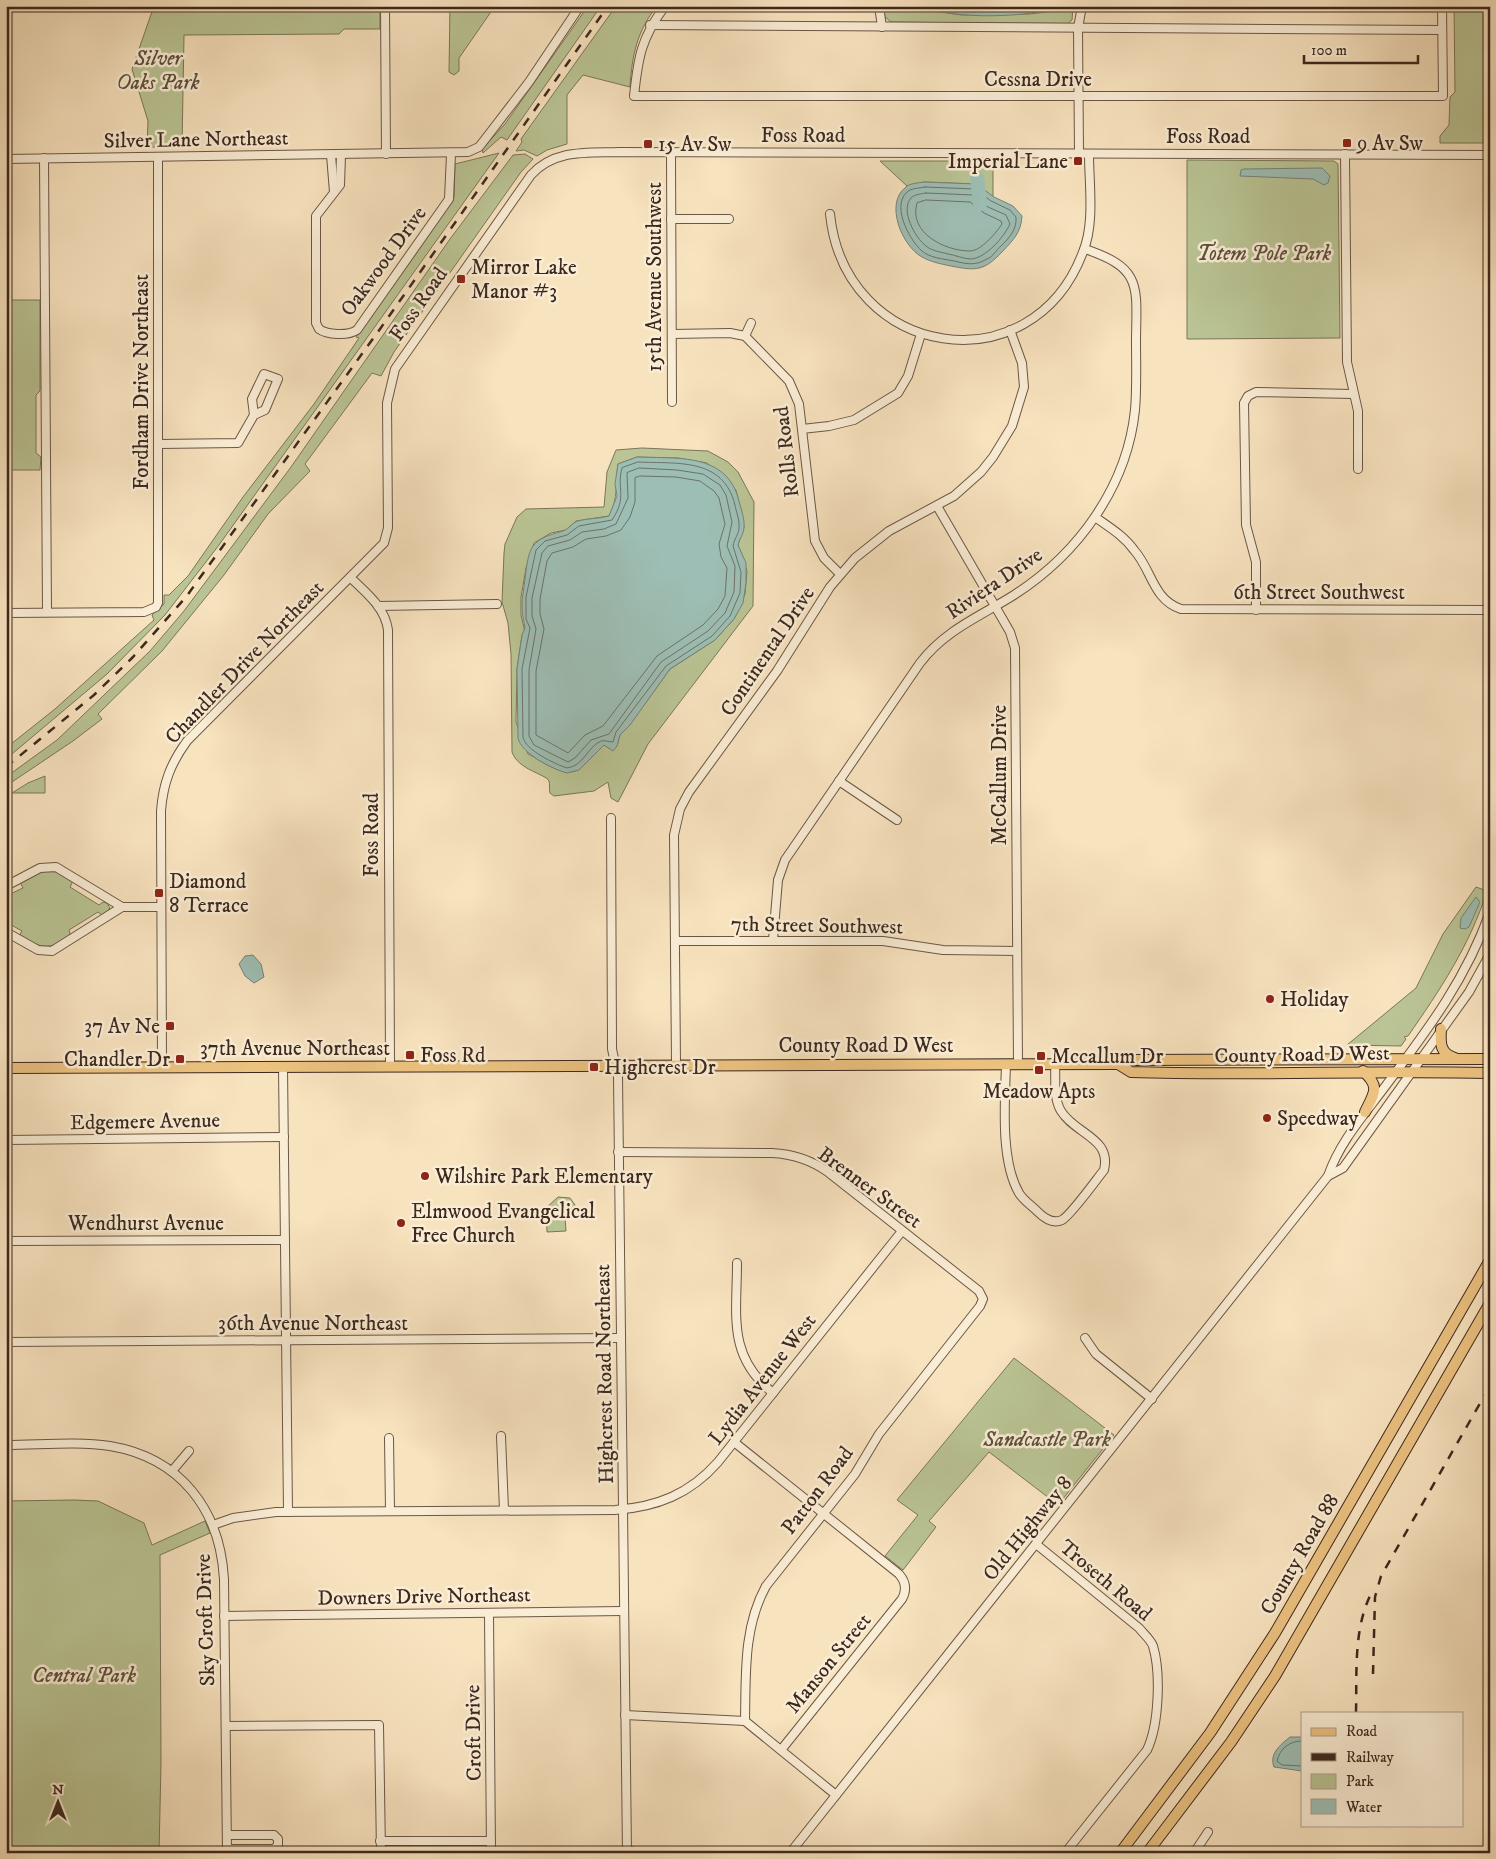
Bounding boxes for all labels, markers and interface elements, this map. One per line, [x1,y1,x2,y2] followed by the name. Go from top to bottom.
[1304,32,1417,64] scale bar
[1311,41,1347,60] text: 100 m
[116,46,200,96] park label: Silver Oaks Park
[984,67,1092,93] street label: Cessna Drive
[761,123,846,149] street label: Foss Road
[1166,124,1251,150] street label: Foss Road
[103,125,289,155] street label: Silver Lane Northeast
[1356,131,1424,157] place label: 9 Av Sw
[658,132,732,158] place label: 15 Av Sw
[1341,137,1353,149] marker: 9 Av Sw
[642,138,654,150] marker: 15 Av Sw
[948,149,1068,175] place label: Imperial Lane
[1072,155,1084,167] marker: Imperial Lane
[642,182,668,372] street label: 15th Avenue Southwest
[335,201,433,322] street label: Oakwood Drive
[1197,241,1331,267] park label: Totem Pole Park
[471,255,577,305] place label: Mirror Lake Manor #3
[384,262,454,347] street label: Foss Road
[455,273,467,285] marker: Mirror Lake Manor #3
[129,274,155,490] street label: Fordham Drive Northeast
[768,404,805,499] street label: Rolls Road
[941,542,1048,626] street label: Riviera Drive
[160,575,330,750] street label: Chandler Drive Northeast
[1233,580,1405,606] street label: 6th Street Southwest
[715,582,821,721] street label: Continental Drive
[987,704,1013,845] street label: McCallum Drive
[359,792,385,877] street label: Foss Road
[169,869,249,919] place label: Diamond 8 Terrace
[153,887,165,899] marker: Diamond 8 Terrace
[731,911,904,941] street label: 7th Street Southwest
[1280,987,1349,1013] place label: Holiday
[1264,993,1276,1005] marker: Holiday
[84,1014,160,1040] place label: 37 Av Ne
[164,1020,176,1032] marker: 37 Av Ne
[778,1033,954,1059] street label: County Road D West
[200,1036,390,1062] street label: 37th Avenue Northeast
[1214,1040,1390,1070] street label: County Road D West
[420,1043,486,1069] place label: Foss Rd
[1051,1044,1164,1070] place label: Mccallum Dr
[64,1047,170,1073] place label: Chandler Dr
[404,1049,416,1061] marker: Foss Rd
[1035,1050,1047,1062] marker: Mccallum Dr
[174,1053,186,1065] marker: Chandler Dr
[604,1055,716,1081] place label: Highcrest Dr
[588,1061,600,1073] marker: Highcrest Dr
[1033,1064,1045,1076] marker: Meadow Apts
[983,1079,1095,1105] place label: Meadow Apts
[1277,1106,1360,1132] place label: Speedway
[70,1108,221,1136] street label: Edgemere Avenue
[1261,1112,1273,1124] marker: Speedway
[812,1141,927,1234] street label: Brenner Street
[434,1164,654,1190] place label: Wilshire Park Elementary
[419,1170,431,1182] marker: Wilshire Park Elementary
[411,1199,596,1249] place label: Elmwood Evangelical Free Church
[67,1211,224,1237] street label: Wendhurst Avenue
[395,1217,407,1229] marker: Elmwood Evangelical Free Church
[590,1264,620,1484] street label: Highcrest Road Northeast
[703,1308,822,1451] street label: Lydia Avenue West
[218,1311,408,1337] street label: 36th Avenue Northeast
[982,1427,1111,1453] park label: Sandcastle Park
[776,1441,860,1540] street label: Patton Road
[978,1471,1078,1586] street label: Old Highway 8
[1255,1489,1345,1620] street label: County Road 88
[1054,1534,1157,1627] street label: Troseth Road
[191,1553,221,1687] street label: Sky Croft Drive
[317,1582,531,1612] street label: Downers Drive Northeast
[780,1608,877,1719] street label: Manson Street
[32,1663,136,1689] park label: Central Park
[460,1684,488,1781] street label: Croft Drive
[1301,1712,1464,1826] legend
[1346,1722,1378,1741] text: Road
[1346,1748,1394,1767] text: Railway
[1346,1772,1375,1791] text: Park
[32,1776,82,1826] north arrow
[52,1781,64,1799] text: N
[1345,1798,1382,1817] text: Water

